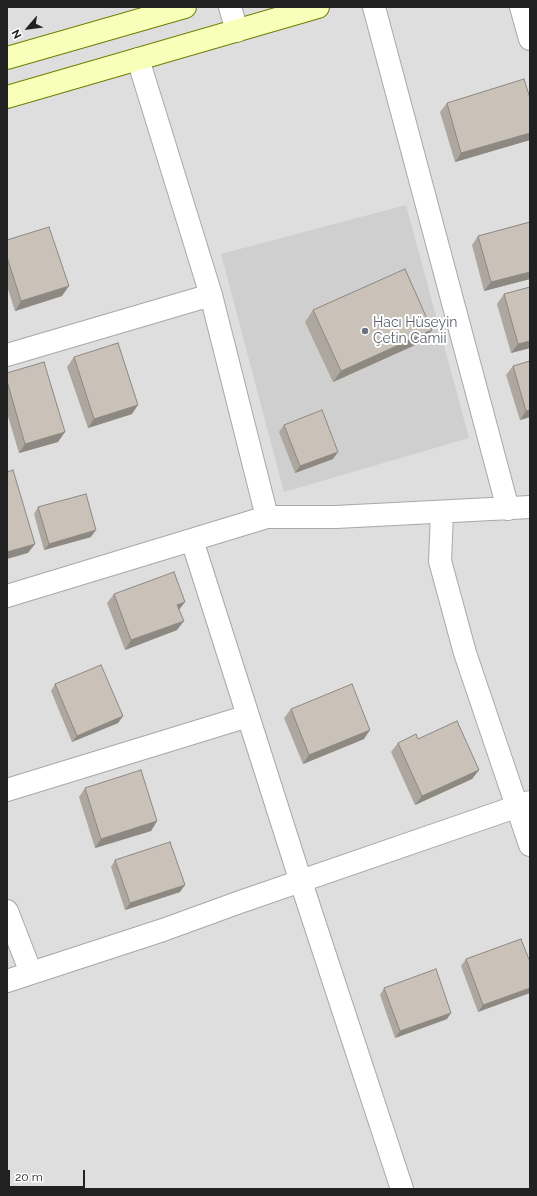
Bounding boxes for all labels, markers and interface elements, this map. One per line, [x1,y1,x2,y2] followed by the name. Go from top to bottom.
[8,8,48,48] north arrow
[9,27,25,41] text: N
[373,315,457,348] place label: Hacı Hüseyin Çetin Camii
[360,326,370,336] marker: Hacı Hüseyin Çetin Camii
[10,1162,87,1188] scale bar
[15,1170,43,1184] text: 20 m

